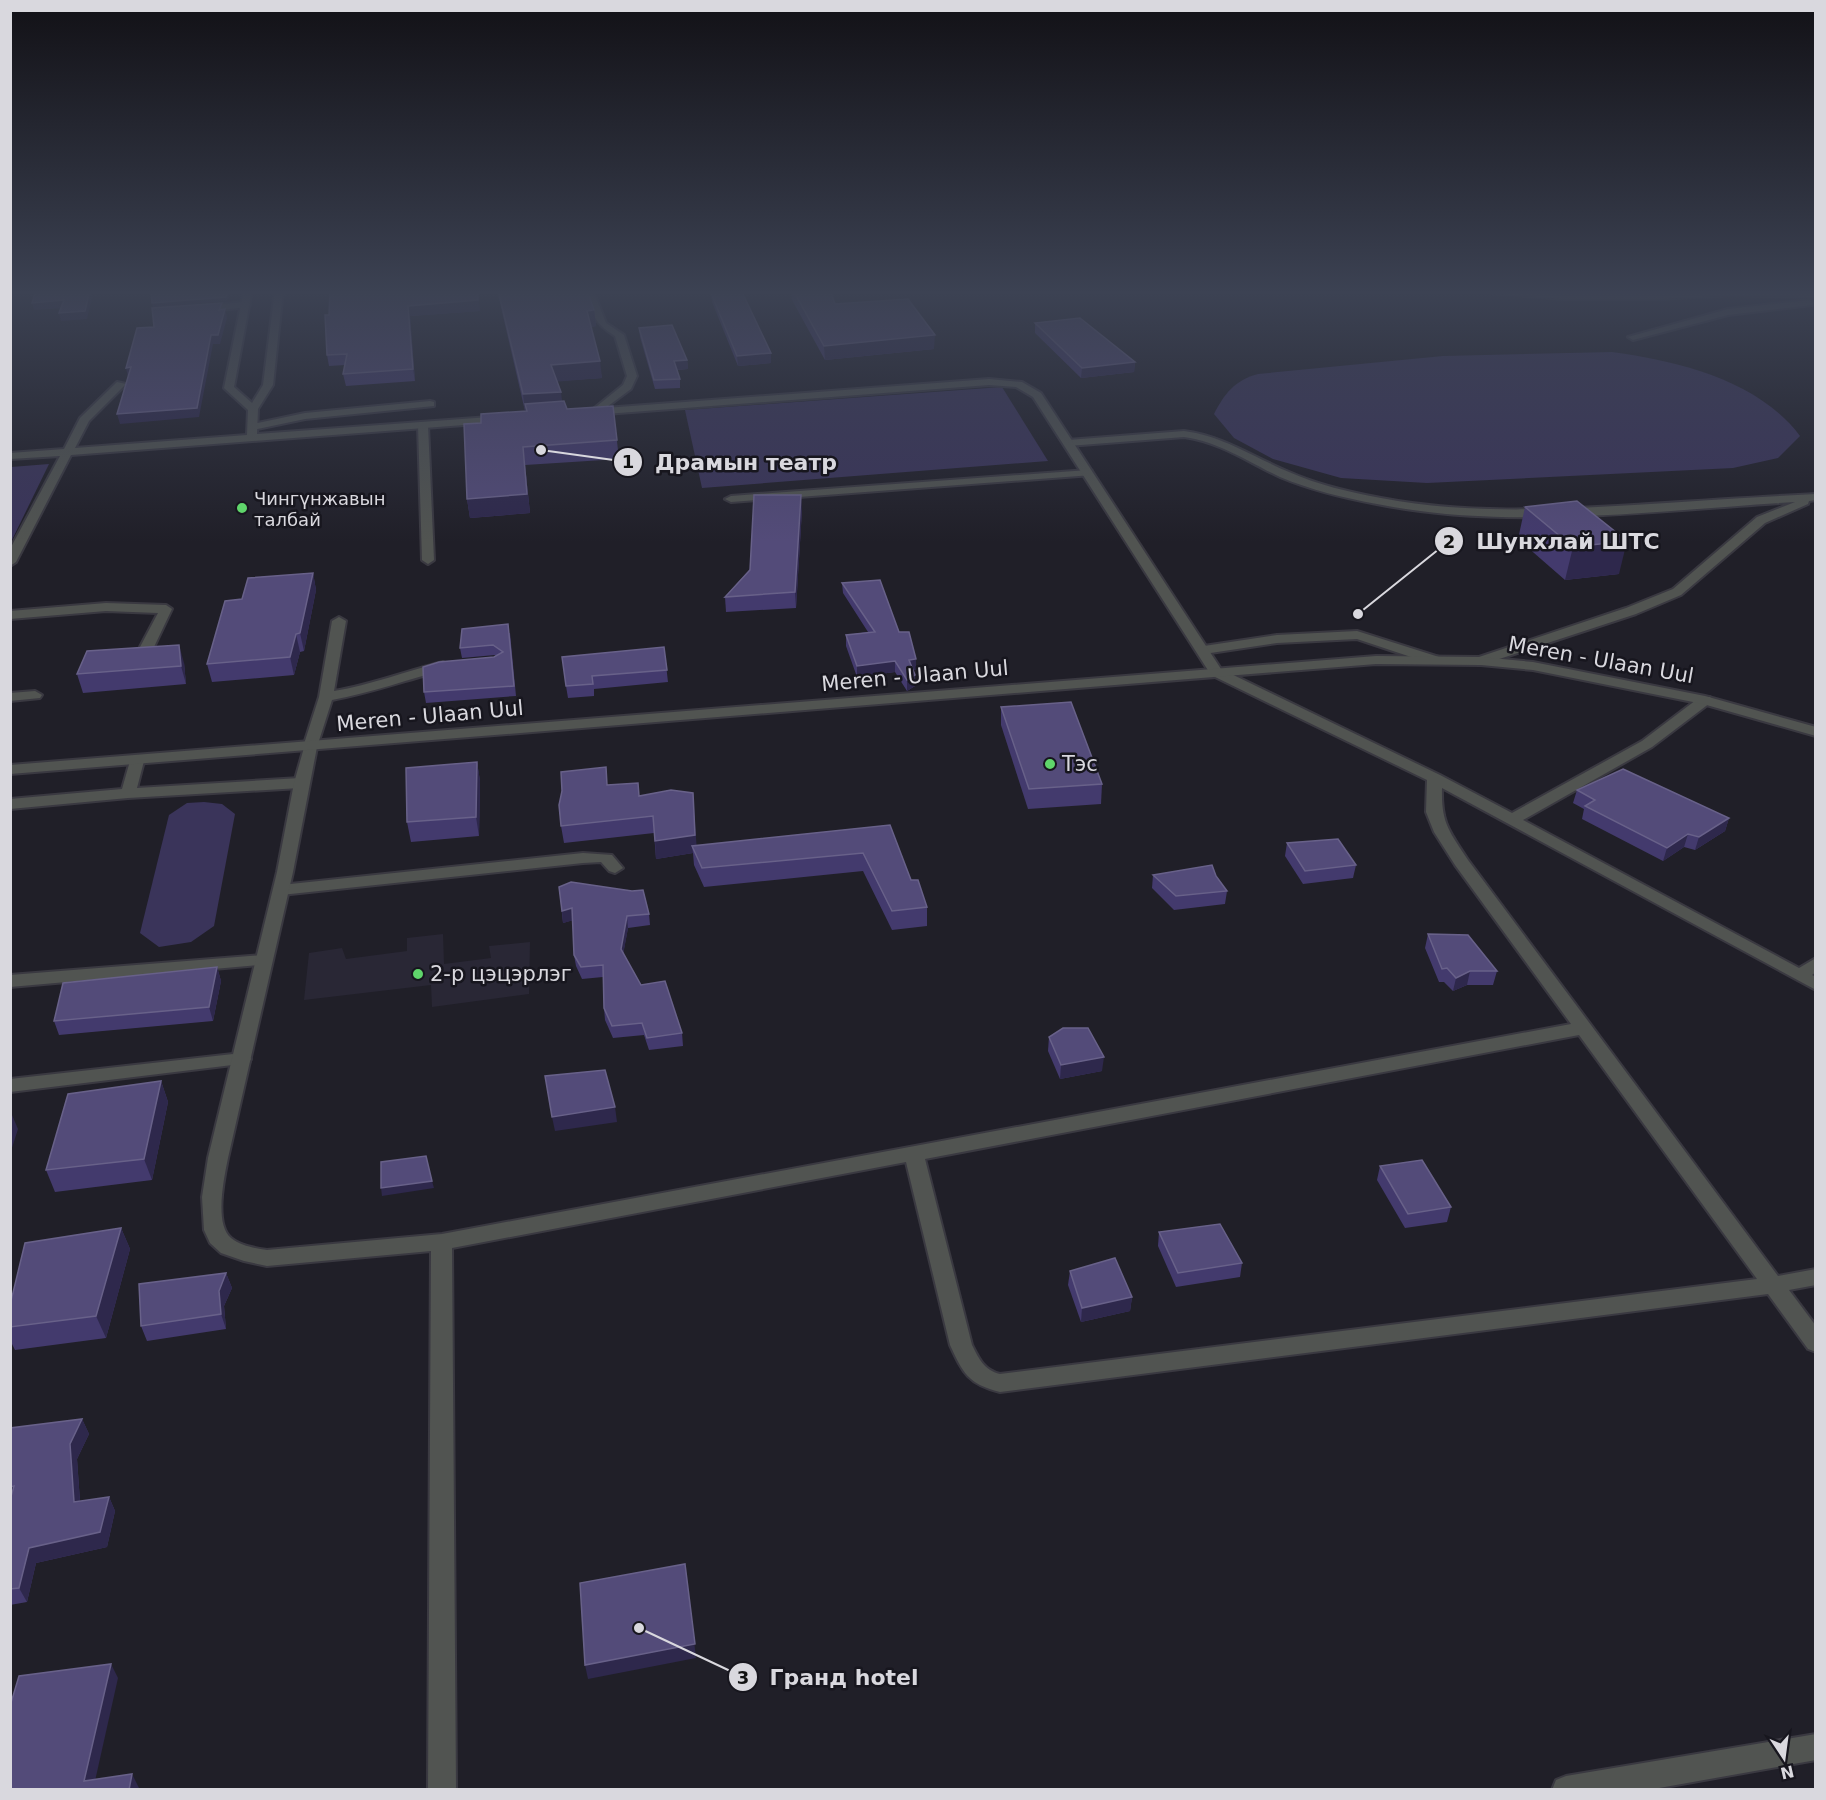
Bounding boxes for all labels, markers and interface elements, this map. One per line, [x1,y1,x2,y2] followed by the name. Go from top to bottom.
[613,442,849,482] callout: Драмын театр
[655,450,837,475] text: Драмын театр
[622,451,634,472] text: 1
[254,488,386,530] place label: Чингүнжавын талбай
[235,501,249,515] marker: Чингүнжавын талбай
[1434,521,1671,561] callout: Шунхлай ШТС
[1476,529,1660,554] text: Шунхлай ШТС
[1443,531,1455,552] text: 2
[1506,632,1696,688] street label: Meren - Ulaan Uul
[820,656,1010,696] street label: Meren - Ulaan Uul
[335,696,525,736] street label: Meren - Ulaan Uul
[1061,752,1098,776] place label: Тэс
[1043,757,1057,771] marker: Тэс
[430,962,572,986] place label: 2-р цэцэрлэг
[411,967,425,981] marker: 2-р цэцэрлэг
[728,1657,931,1697] callout: Гранд hotel
[770,1665,919,1690] text: Гранд hotel
[737,1667,749,1688] text: 3
[1754,1728,1814,1788] north arrow
[1779,1761,1796,1783] text: N

